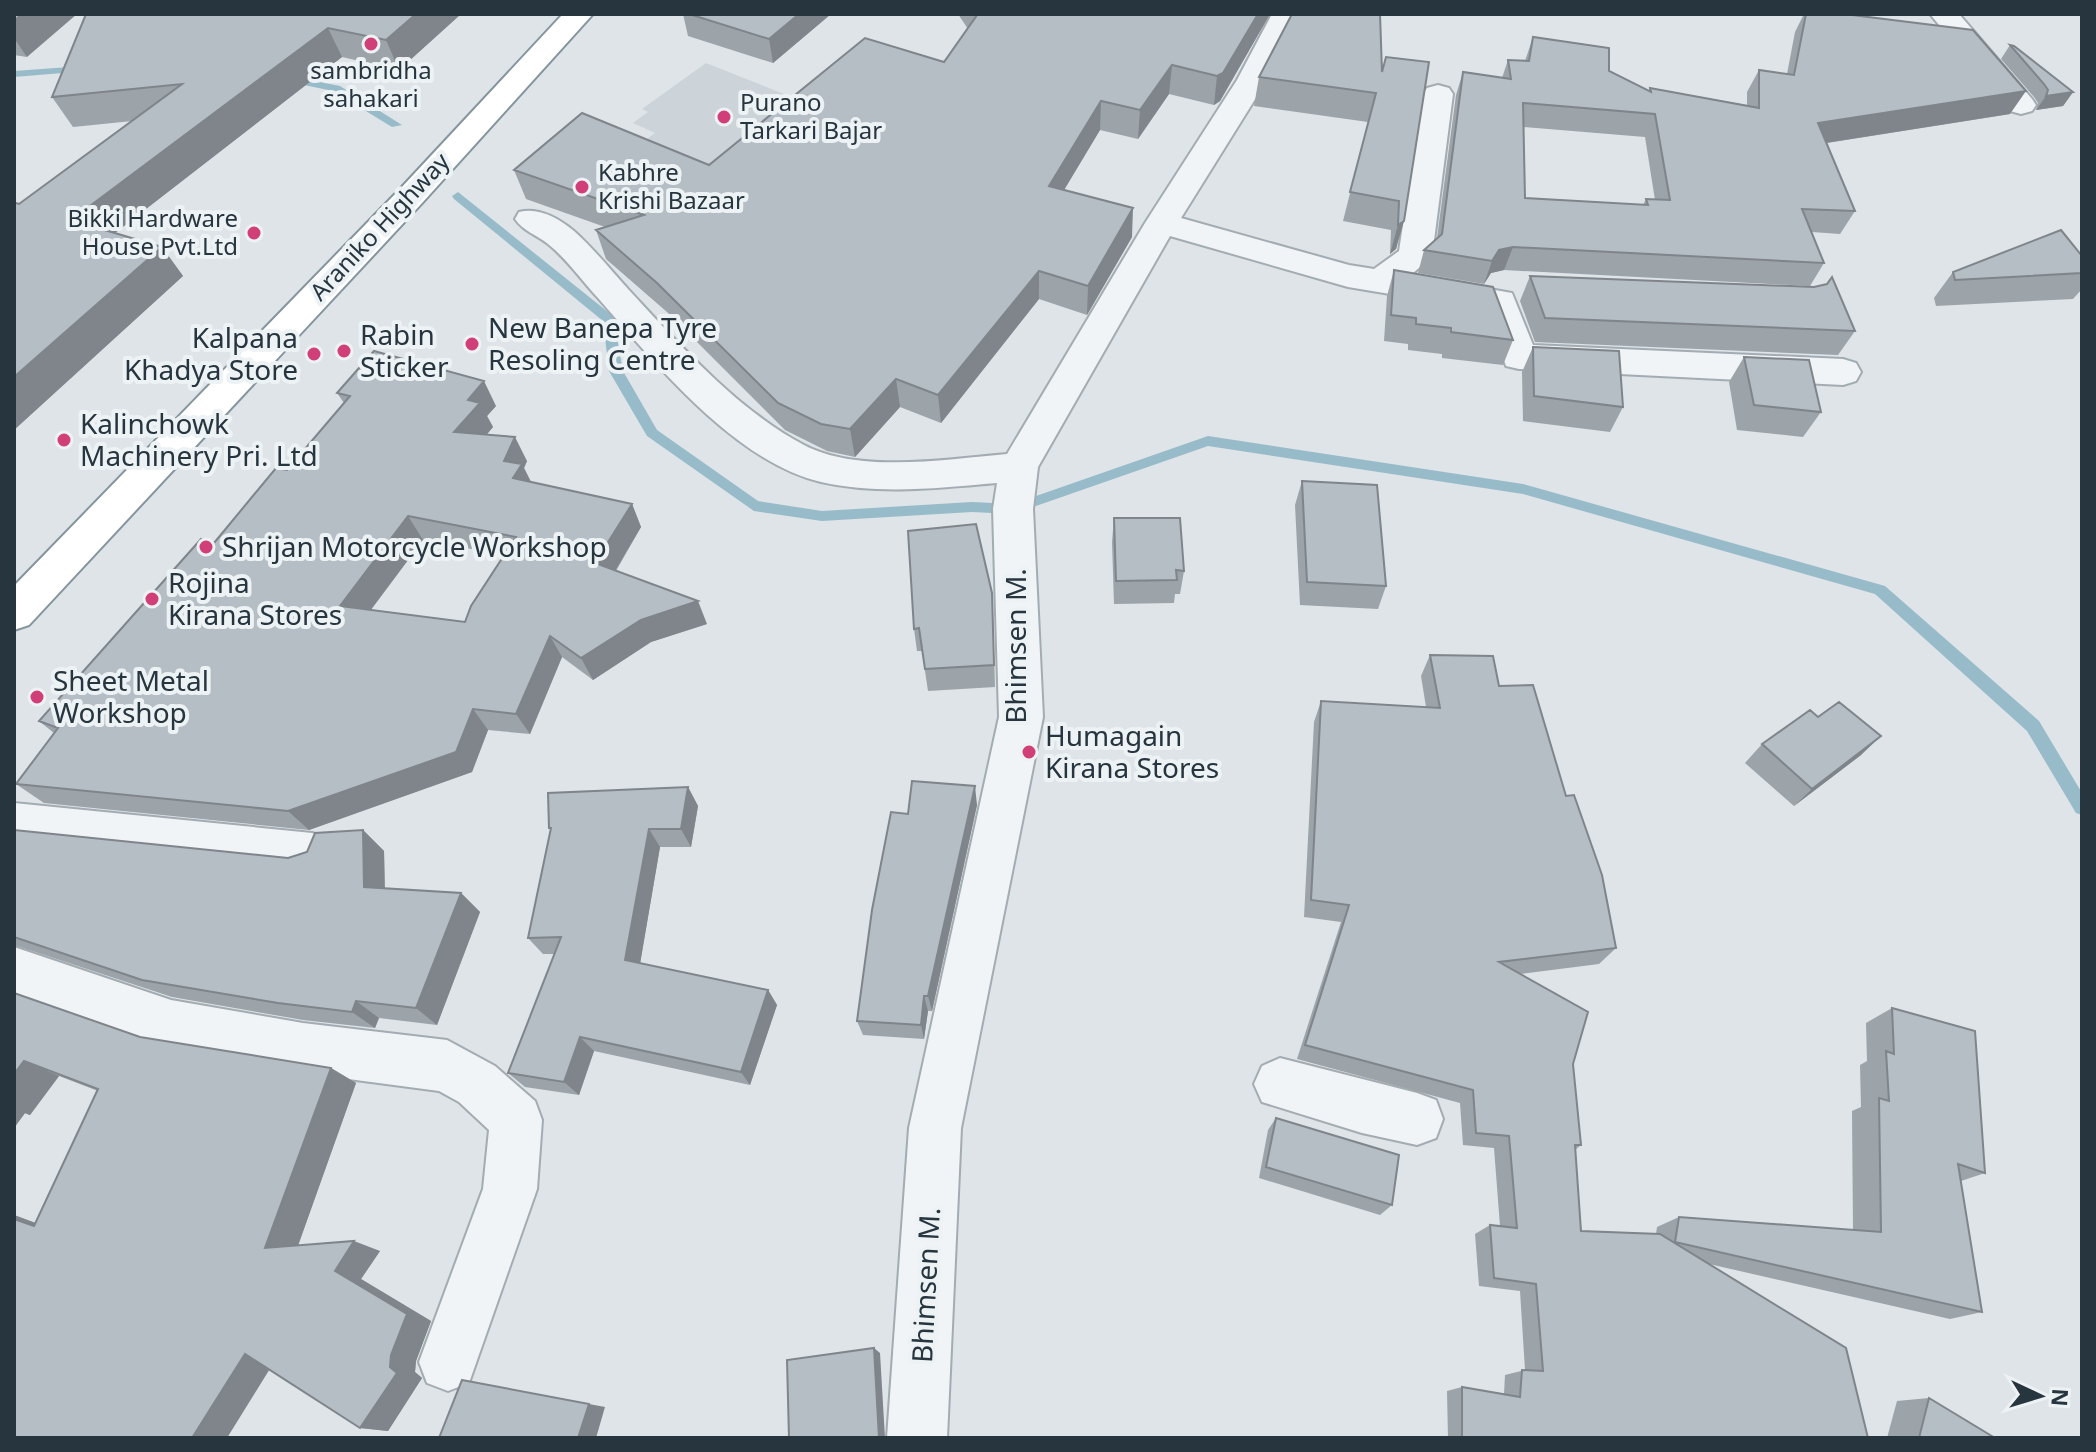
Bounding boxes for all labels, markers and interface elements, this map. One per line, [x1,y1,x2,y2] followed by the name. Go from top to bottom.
[362,35,380,53] marker: sambridha sahakari
[310,53,432,114] place label: sambridha sahakari
[740,85,882,146] place label: Purano Tarkari Bajar
[715,108,733,126] marker: Purano Tarkari Bajar
[302,144,457,307] street label: Araniko Highway
[598,155,745,216] place label: Kabhre Krishi Bazaar
[573,178,591,196] marker: Kabhre Krishi Bazaar
[67,201,238,262] place label: Bikki Hardware House Pvt.Ltd
[245,224,263,242] marker: Bikki Hardware House Pvt.Ltd
[488,308,717,378] place label: New Banepa Tyre Resoling Centre
[360,315,449,385] place label: Rabin Sticker
[124,318,298,388] place label: Kalpana Khadya Store
[463,335,481,353] marker: New Banepa Tyre Resoling Centre
[335,342,353,360] marker: Rabin Sticker
[305,345,323,363] marker: Kalpana Khadya Store
[80,404,318,474] place label: Kalinchowk Machinery Pri. Ltd
[55,431,73,449] marker: Kalinchowk Machinery Pri. Ltd
[222,527,607,565] place label: Shrijan Motorcycle Workshop
[197,538,215,556] marker: Shrijan Motorcycle Workshop
[168,563,342,633] place label: Rojina Kirana Stores
[996,568,1034,724] street label: Bhimsen M.
[143,590,161,608] marker: Rojina Kirana Stores
[53,661,209,731] place label: Sheet Metal Workshop
[28,688,46,706] marker: Sheet Metal Workshop
[1045,716,1219,786] place label: Humagain Kirana Stores
[1020,743,1038,761] marker: Humagain Kirana Stores
[902,1206,948,1364] street label: Bhimsen M.
[2000,1356,2080,1436] north arrow
[2045,1387,2077,1407] text: N

